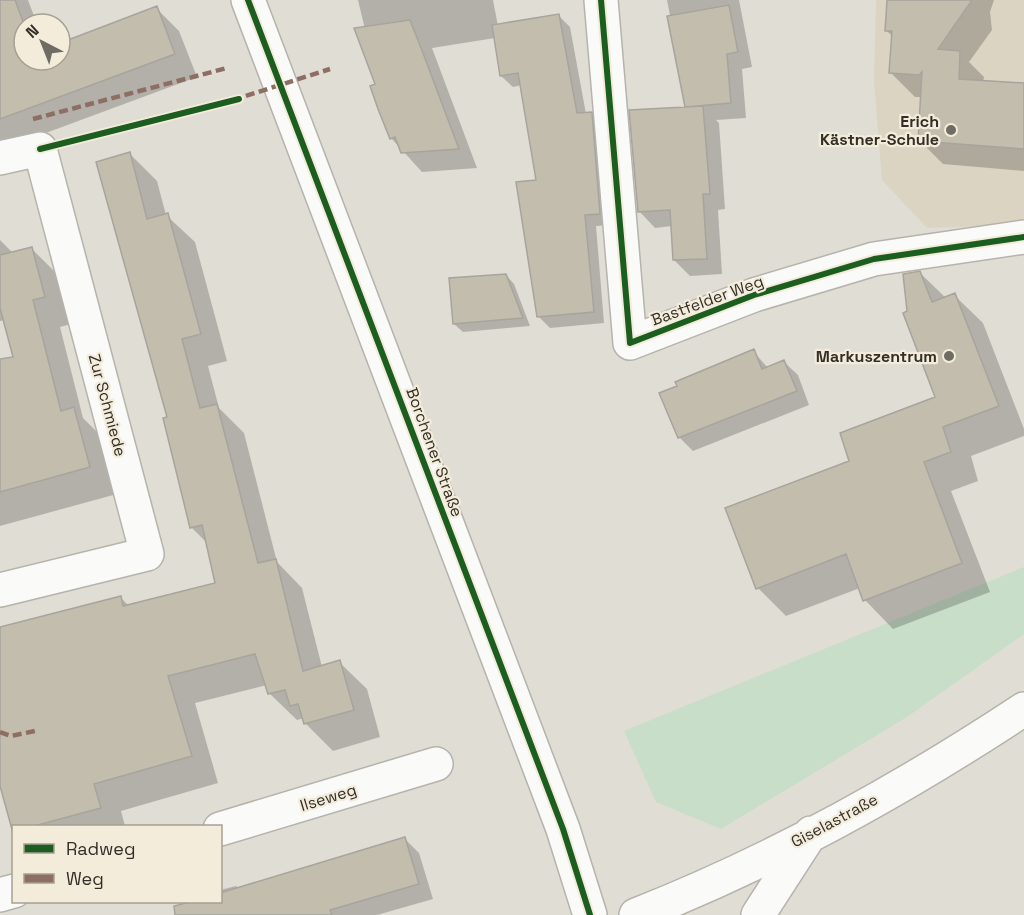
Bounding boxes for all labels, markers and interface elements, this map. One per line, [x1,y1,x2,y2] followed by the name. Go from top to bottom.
[12,12,72,72] north arrow
[21,20,43,43] text: N
[820,111,939,150] place label: Erich Kästner-Schule
[944,123,958,137] marker: Erich Kästner-Schule
[648,270,766,331] street label: Bastfelder Weg
[816,346,937,367] place label: Markuszentrum
[942,349,956,363] marker: Markuszentrum
[84,352,131,459] street label: Zur Schmiede
[401,385,468,520] street label: Borchener Straße
[297,779,359,816] street label: Ilseweg
[787,789,881,852] street label: Giselastraße
[12,825,222,903] legend
[66,837,136,860] text: Radweg
[66,867,104,890] text: Weg

